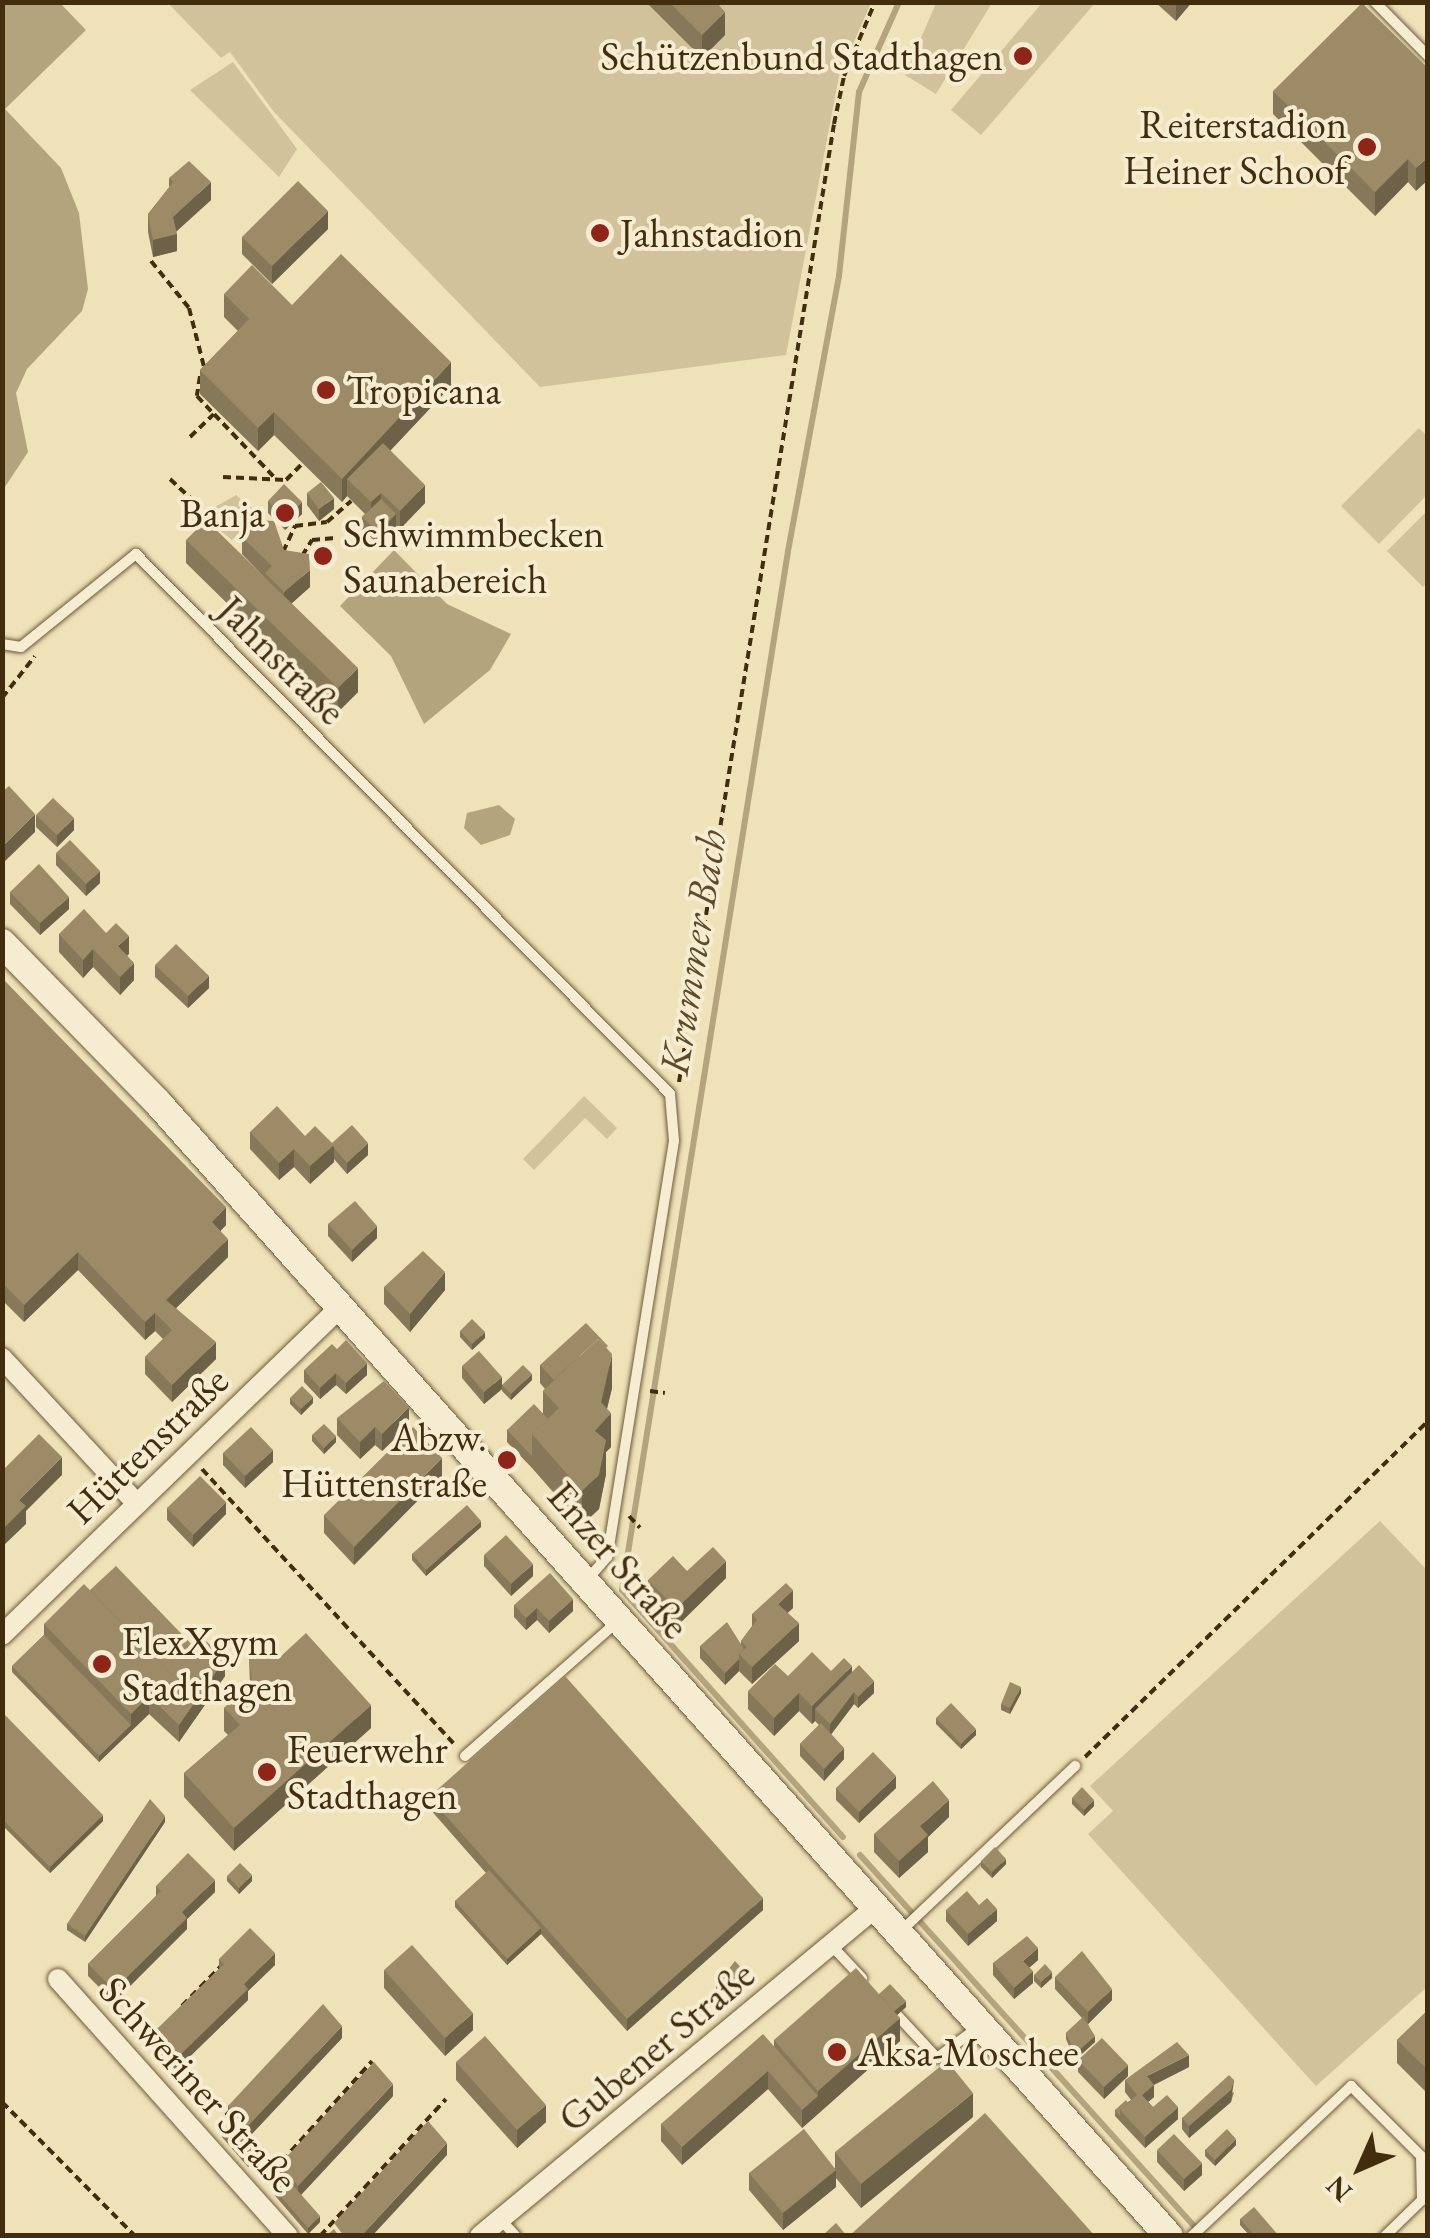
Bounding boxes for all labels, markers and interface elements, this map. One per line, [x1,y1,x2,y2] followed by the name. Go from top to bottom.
[600,32,1003,80] place label: Schützenbund Stadthagen
[1012,45,1034,67] marker: Schützenbund Stadthagen
[1123,100,1347,194] place label: Reiterstadion Heiner Schoof
[1356,136,1378,158] marker: Reiterstadion Heiner Schoof
[620,209,804,257] place label: Jahnstadion
[589,222,611,244] marker: Jahnstadion
[346,366,501,414] place label: Tropicana
[315,379,337,401] marker: Tropicana
[179,489,265,537] place label: Banja
[274,502,296,524] marker: Banja
[343,509,604,603] place label: Schwimmbecken Saunabereich
[312,545,334,567] marker: Schwimmbecken Saunabereich
[208,586,356,734] street label: Jahnstraße
[649,826,737,1078] water label: Krummer Bach
[56,1356,238,1534] street label: Hüttenstraße
[281,1413,487,1507] place label: Abzw. Hüttenstraße
[496,1449,518,1471] marker: Abzw. Hüttenstraße
[538,1472,700,1648] street label: Enzer Straße
[122,1617,293,1711] place label: FlexXgym Stadthagen
[91,1653,113,1675] marker: FlexXgym Stadthagen
[287,1725,458,1819] place label: Feuerwehr Stadthagen
[256,1761,278,1783] marker: Feuerwehr Stadthagen
[548,1950,764,2142] street label: Gubener Straße
[90,1966,308,2202] street label: Schweriner Straße
[857,2028,1079,2076] place label: Aksa-Moschee
[826,2041,848,2063] marker: Aksa-Moschee
[1310,2118,1410,2218] north arrow
[1318,2168,1360,2210] text: N

